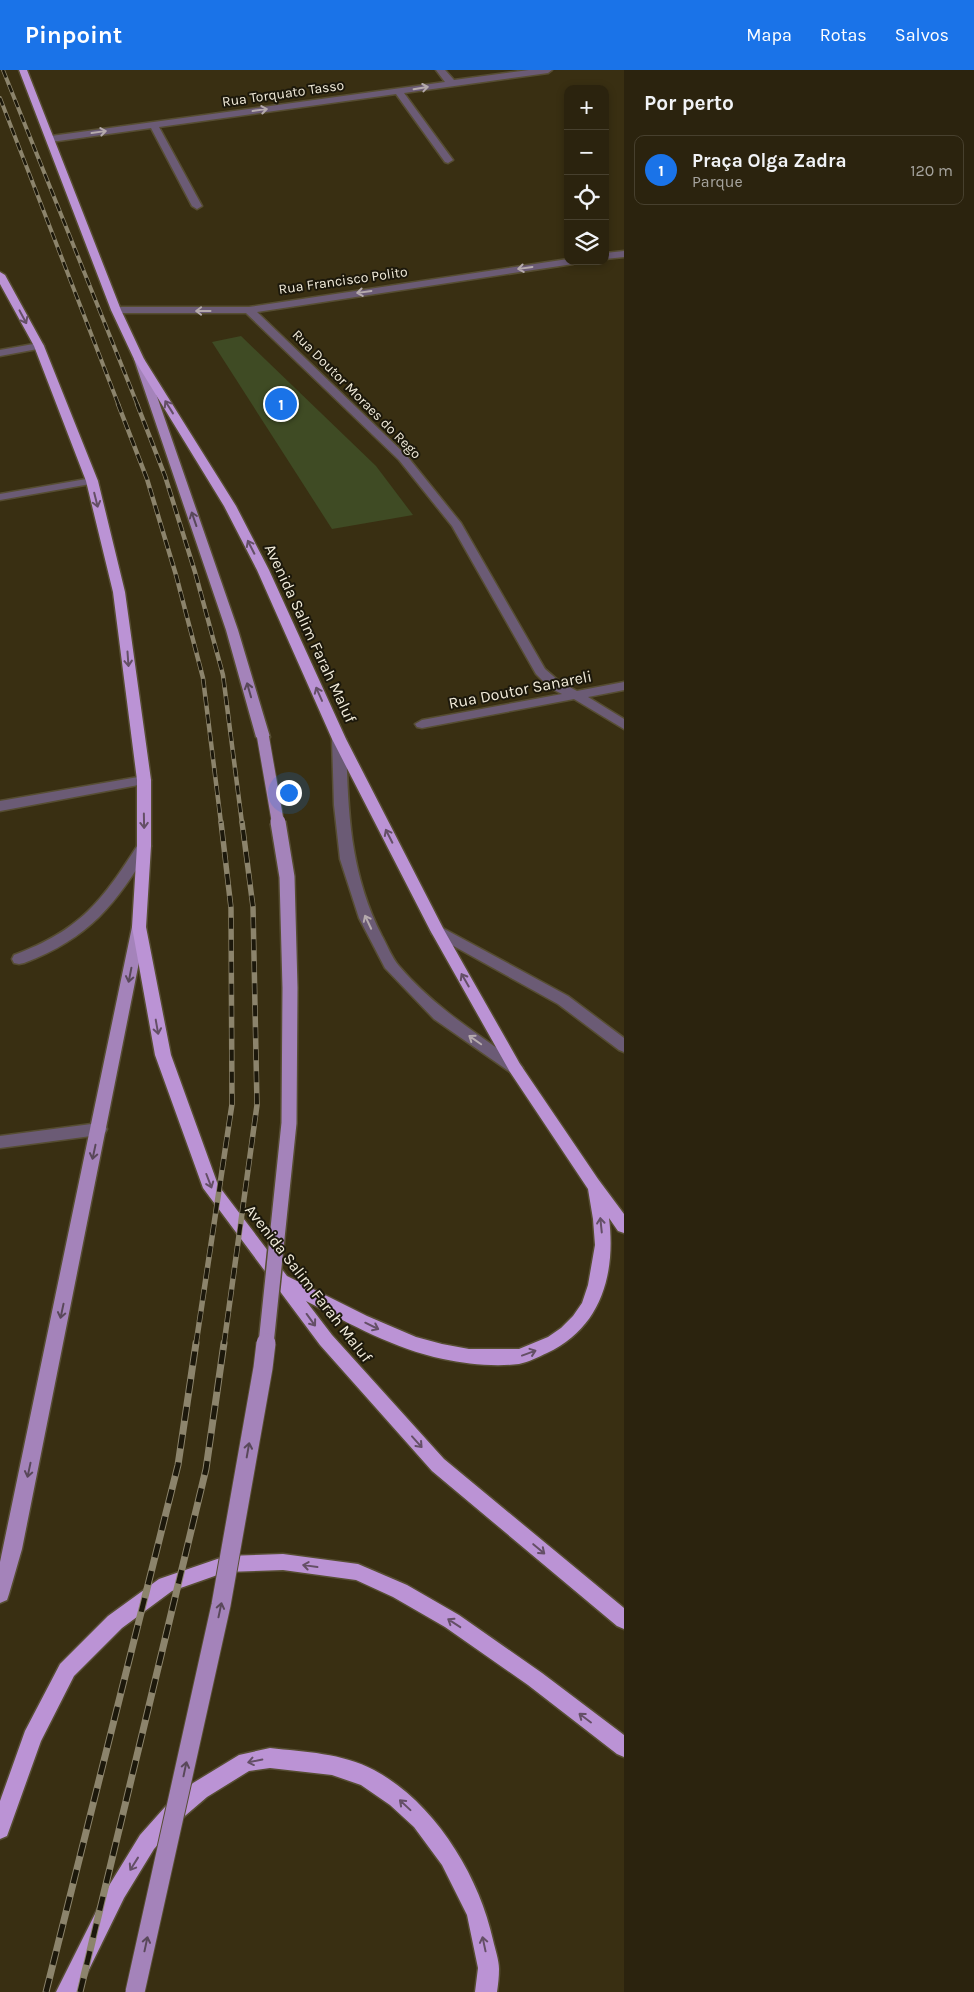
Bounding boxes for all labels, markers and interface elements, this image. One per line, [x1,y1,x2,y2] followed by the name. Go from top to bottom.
[25,21,122,49] text: Pinpoint
[746,24,792,46] text: Mapa
[820,24,867,46] text: Rotas
[895,24,949,46] text: Salvos
[221,77,345,110] street label: Rua Torquato Tasso
[413,82,429,92] one-way arrow
[564,85,609,265] map controls
[564,85,609,130] button: +
[644,91,734,115] text: Por perto
[252,105,268,115] one-way arrow
[91,127,107,137] one-way arrow
[564,130,609,175] button: −
[692,150,847,172] text: Praça Olga Zadra
[658,161,664,180] text: 1
[910,161,953,180] text: 120 m
[692,172,743,191] text: Parque
[564,175,609,220] button: locate
[564,220,609,265] button: layers
[278,263,409,298] street label: Rua Francisco Polito
[518,264,534,274] one-way arrow
[357,288,373,298] one-way arrow
[195,306,212,316] one-way arrow
[18,310,28,325] one-way arrow
[289,326,425,462] street label: Rua Doutor Moraes do Rego
[265,385,297,423] pin: 1
[163,400,174,414] one-way arrow
[92,492,101,508] one-way arrow
[188,511,198,527] one-way arrow
[246,540,255,555] one-way arrow
[261,541,361,726] street label: Avenida Salim Farah Maluf
[124,651,133,667] one-way arrow
[447,666,593,713] street label: Rua Doutor Sanareli
[244,683,253,699] one-way arrow
[314,687,324,702] one-way arrow
[276,780,302,806] your location
[139,812,149,829] one-way arrow
[384,829,393,844] one-way arrow
[363,914,373,929] one-way arrow
[124,967,134,983] one-way arrow
[460,972,470,987] one-way arrow
[153,1018,163,1034] one-way arrow
[468,1035,482,1045] one-way arrow
[89,1143,99,1159] one-way arrow
[205,1173,214,1188] one-way arrow
[241,1201,376,1366] street label: Avenida Salim Farah Maluf
[597,1217,606,1233] one-way arrow
[57,1302,66,1318] one-way arrow
[305,1313,316,1326] one-way arrow
[364,1322,379,1331] one-way arrow
[521,1348,536,1357] one-way arrow
[411,1436,423,1449] one-way arrow
[244,1442,254,1458] one-way arrow
[24,1462,33,1478] one-way arrow
[532,1544,545,1555] one-way arrow
[302,1560,318,1570] one-way arrow
[216,1602,225,1618] one-way arrow
[447,1617,461,1627] one-way arrow
[579,1712,592,1723] one-way arrow
[247,1756,263,1766] one-way arrow
[181,1761,190,1777] one-way arrow
[399,1799,411,1811] one-way arrow
[128,1856,138,1870] one-way arrow
[478,1936,488,1952] one-way arrow
[142,1937,151,1953] one-way arrow

